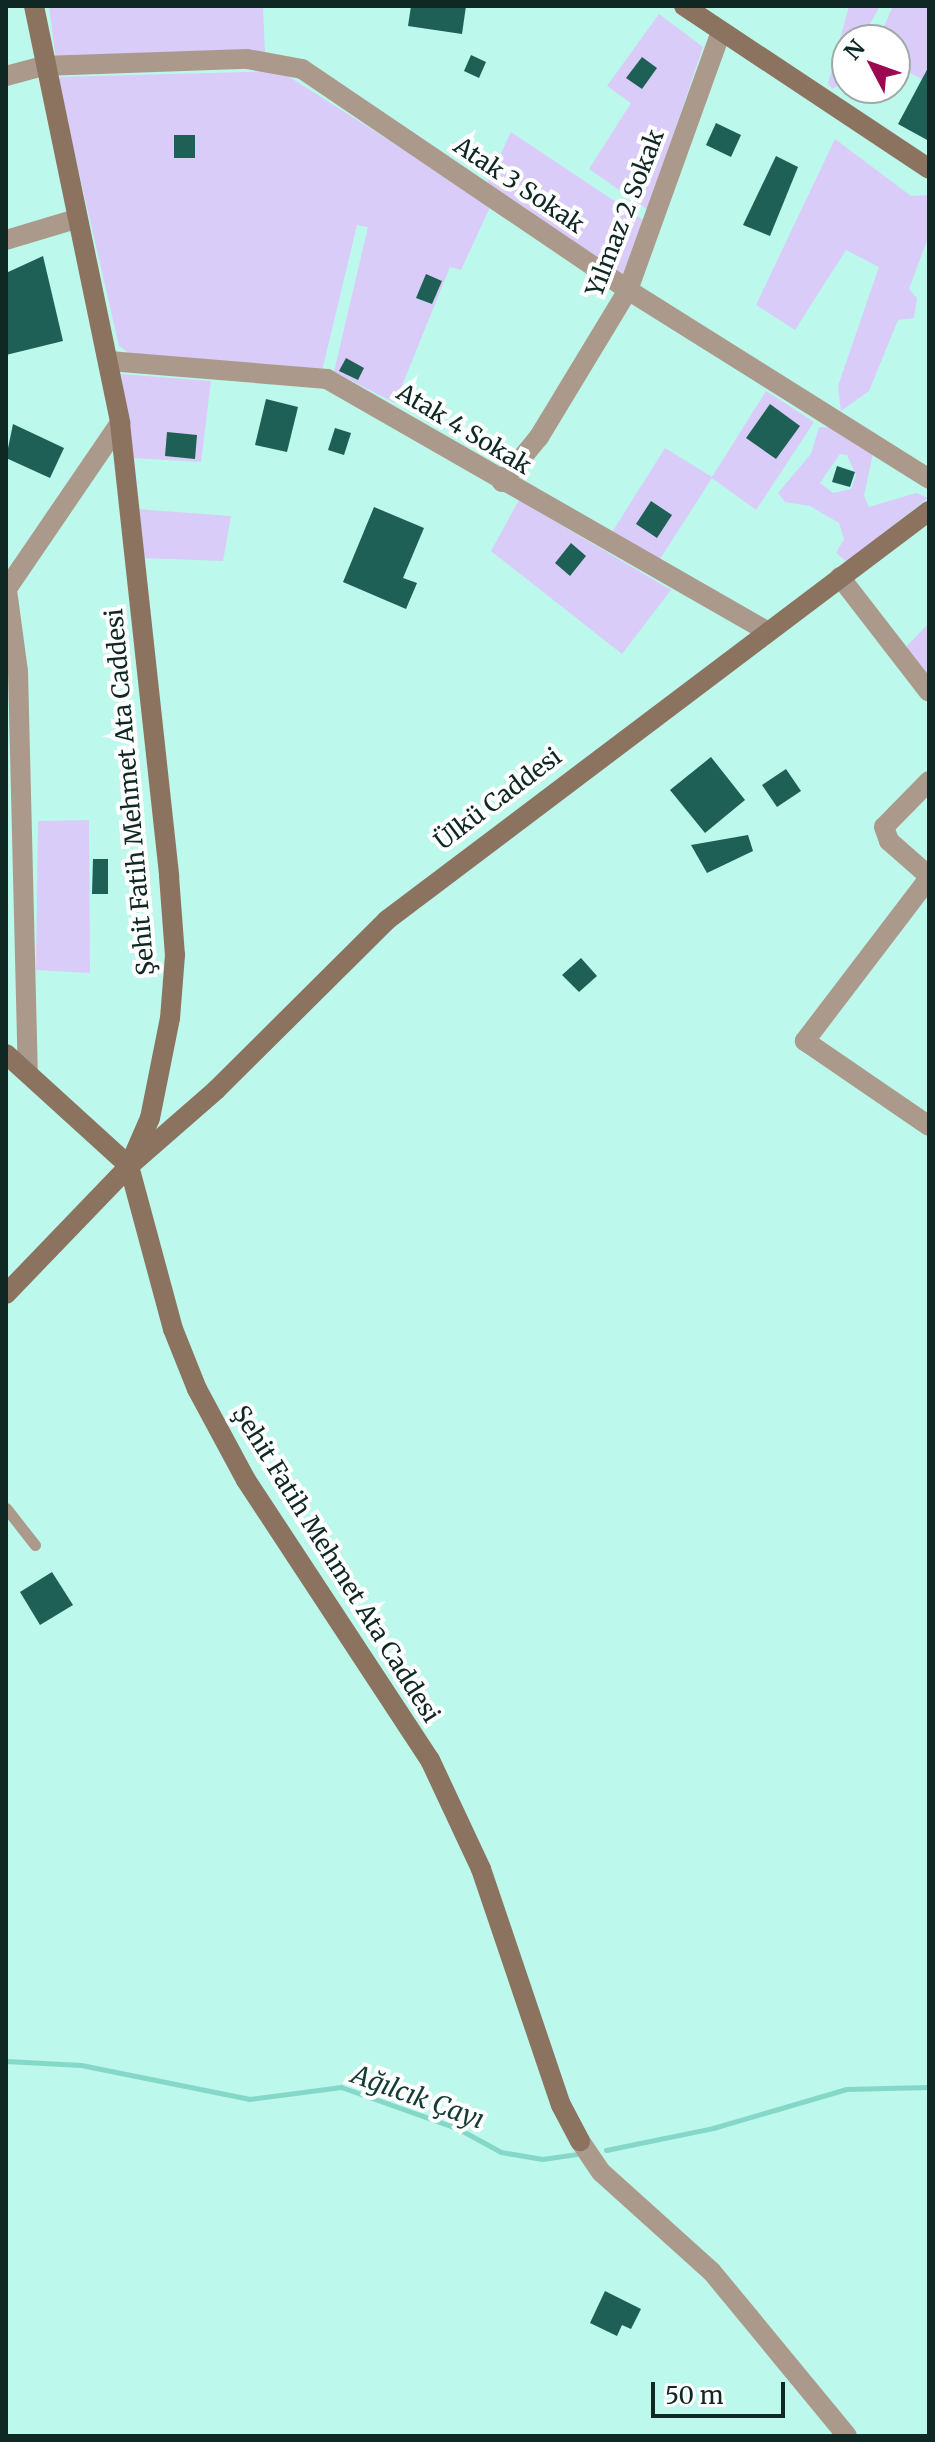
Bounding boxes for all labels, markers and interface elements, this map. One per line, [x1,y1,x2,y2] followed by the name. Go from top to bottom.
[831,24,911,104] north arrow
[838,34,871,65] text: N
[580,125,670,301] street label: Yılmaz 2 Sokak
[448,131,590,239] street label: Atak 3 Sokak
[392,378,536,480] street label: Atak 4 Sokak
[100,607,160,977] street label: Şehit Fatih Mehmet Ata Caddesi
[429,742,567,856] street label: Ülkü Caddesi
[226,1400,446,1728] street label: Şehit Fatih Mehmet Ata Caddesi
[348,2059,488,2135] water label: Ağılcık Çayı
[655,2366,789,2416] scale bar
[665,2380,724,2411] text: 50 m

